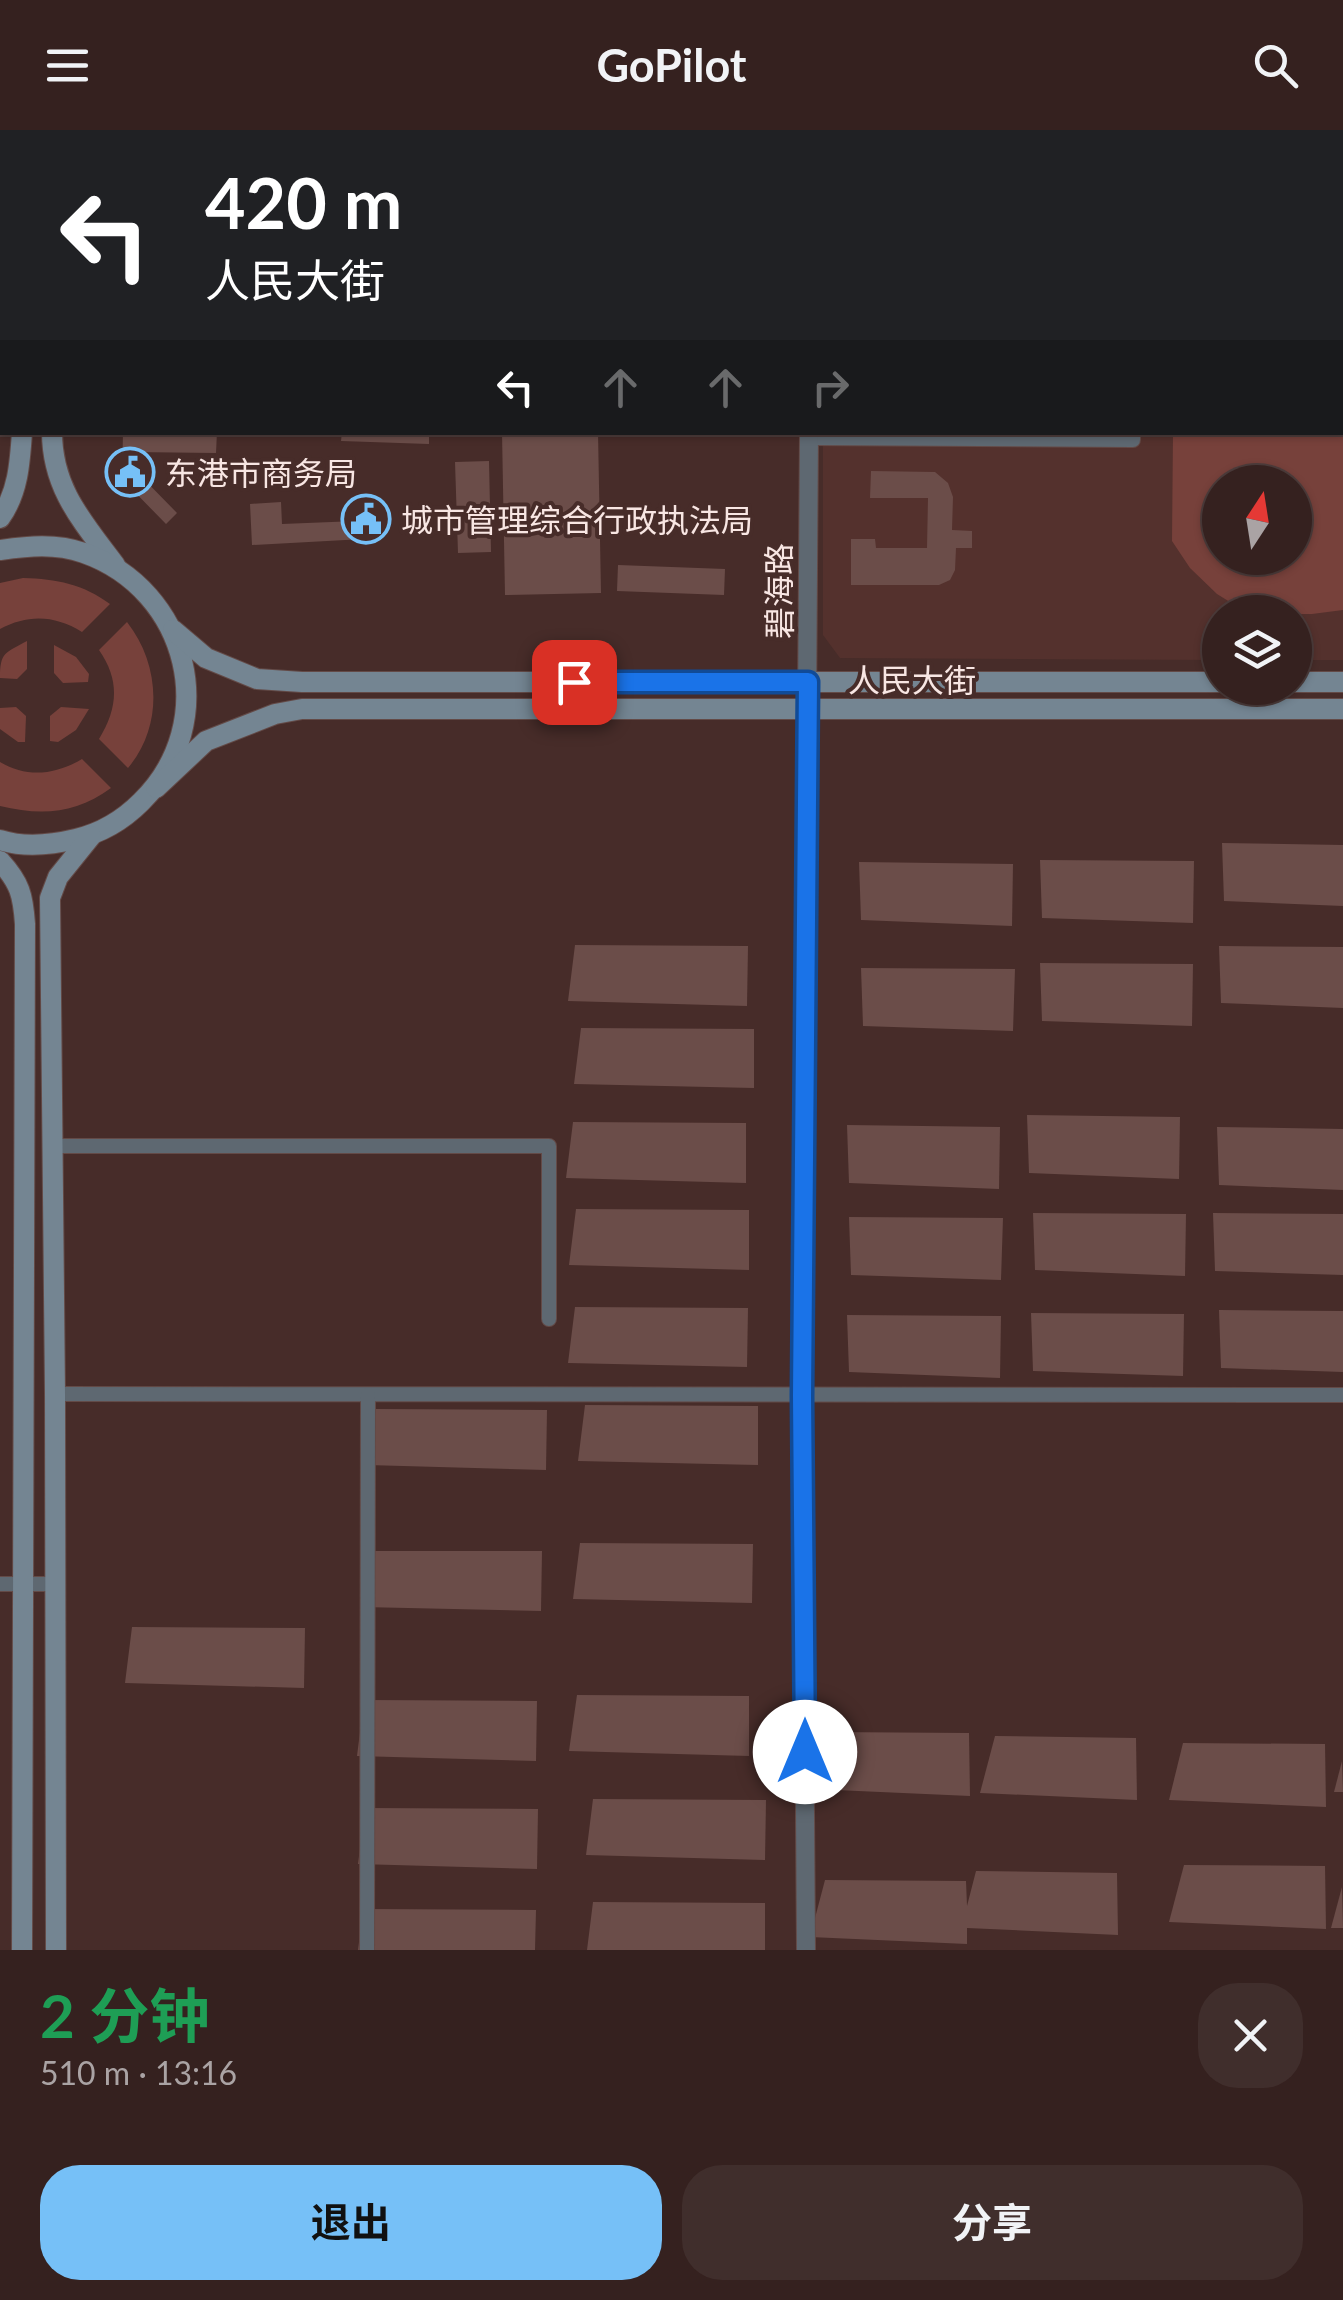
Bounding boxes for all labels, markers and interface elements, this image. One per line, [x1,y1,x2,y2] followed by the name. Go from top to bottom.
[40,38,95,93] icon: menu
[596,38,747,92] text: GoPilot
[1248,38,1303,93] icon: search
[205,160,402,244] text: 420 m
[40,170,170,300] icon: left
[205,253,385,307] text: 人民大街
[488,360,543,415] icon: left
[593,360,648,415] icon: ahead
[698,360,753,415] icon: ahead
[803,360,858,415] icon: right
[104,446,156,498] public building icon: 东港市商务局
[165,453,357,492] place label: 东港市商务局
[1202,465,1312,575] north arrow
[1202,465,1312,705] map controls
[340,493,392,545] public building icon: 城市管理综合行政执法局
[401,500,753,539] place label: 城市管理综合行政执法局
[759,543,798,639] street label: 碧海路
[1202,595,1312,705] button: layers
[532,640,617,725] pin
[547,655,602,710] icon: arrive
[848,660,976,699] street label: 人民大街
[753,1700,857,1804] position arrow
[40,1979,209,2051] text: 2 分钟
[1198,1983,1303,2088] button: close
[40,2053,237,2092] text: 510 m · 13:16
[40,2165,662,2280] button: 退出
[682,2165,1303,2280] button: 分享

